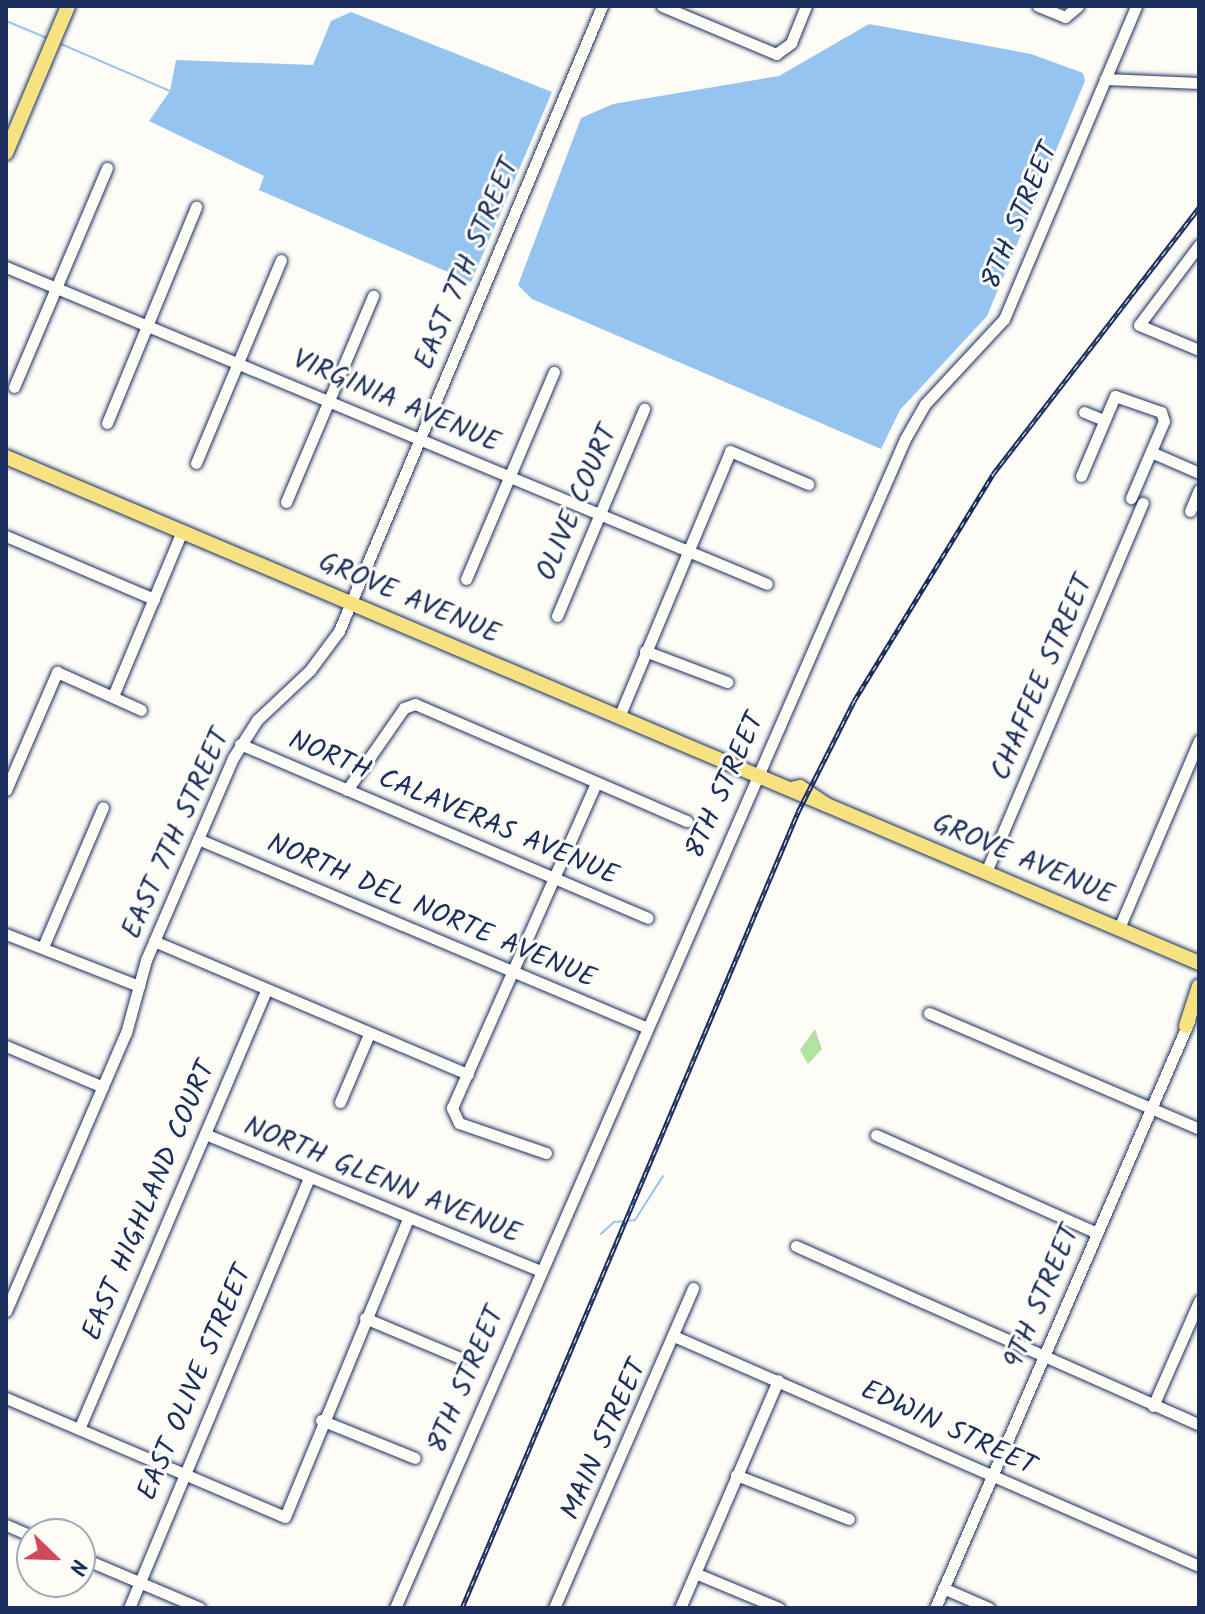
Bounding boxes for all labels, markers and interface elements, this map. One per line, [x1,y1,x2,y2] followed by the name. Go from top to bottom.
[975,138,1067,294] street label: 8TH STREET
[408,153,528,375] street label: EAST 7TH STREET
[287,343,505,461] street label: VIRGINIA AVENUE
[530,420,626,586] street label: OLIVE COURT
[313,546,505,652] street label: GROVE AVENUE
[985,570,1101,786] street label: CHAFFEE STREET
[679,708,773,864] street label: 8TH STREET
[116,724,238,944] street label: EAST 7TH STREET
[283,724,623,894] street label: NORTH CALAVERAS AVENUE
[927,807,1119,913] street label: GROVE AVENUE
[262,827,600,997] street label: NORTH DEL NORTE AVENUE
[76,1056,224,1346] street label: EAST HIGHLAND COURT
[239,1110,525,1252] street label: NORTH GLENN AVENUE
[998,1220,1088,1374] street label: 9TH STREET
[131,1260,261,1506] street label: EAST OLIVE STREET
[421,1302,513,1458] street label: 8TH STREET
[555,1355,655,1525] street label: MAIN STREET
[855,1374,1041,1484] street label: EDWIN STREET
[16,1518,96,1598] north arrow
[58,1554,96,1580] text: N

